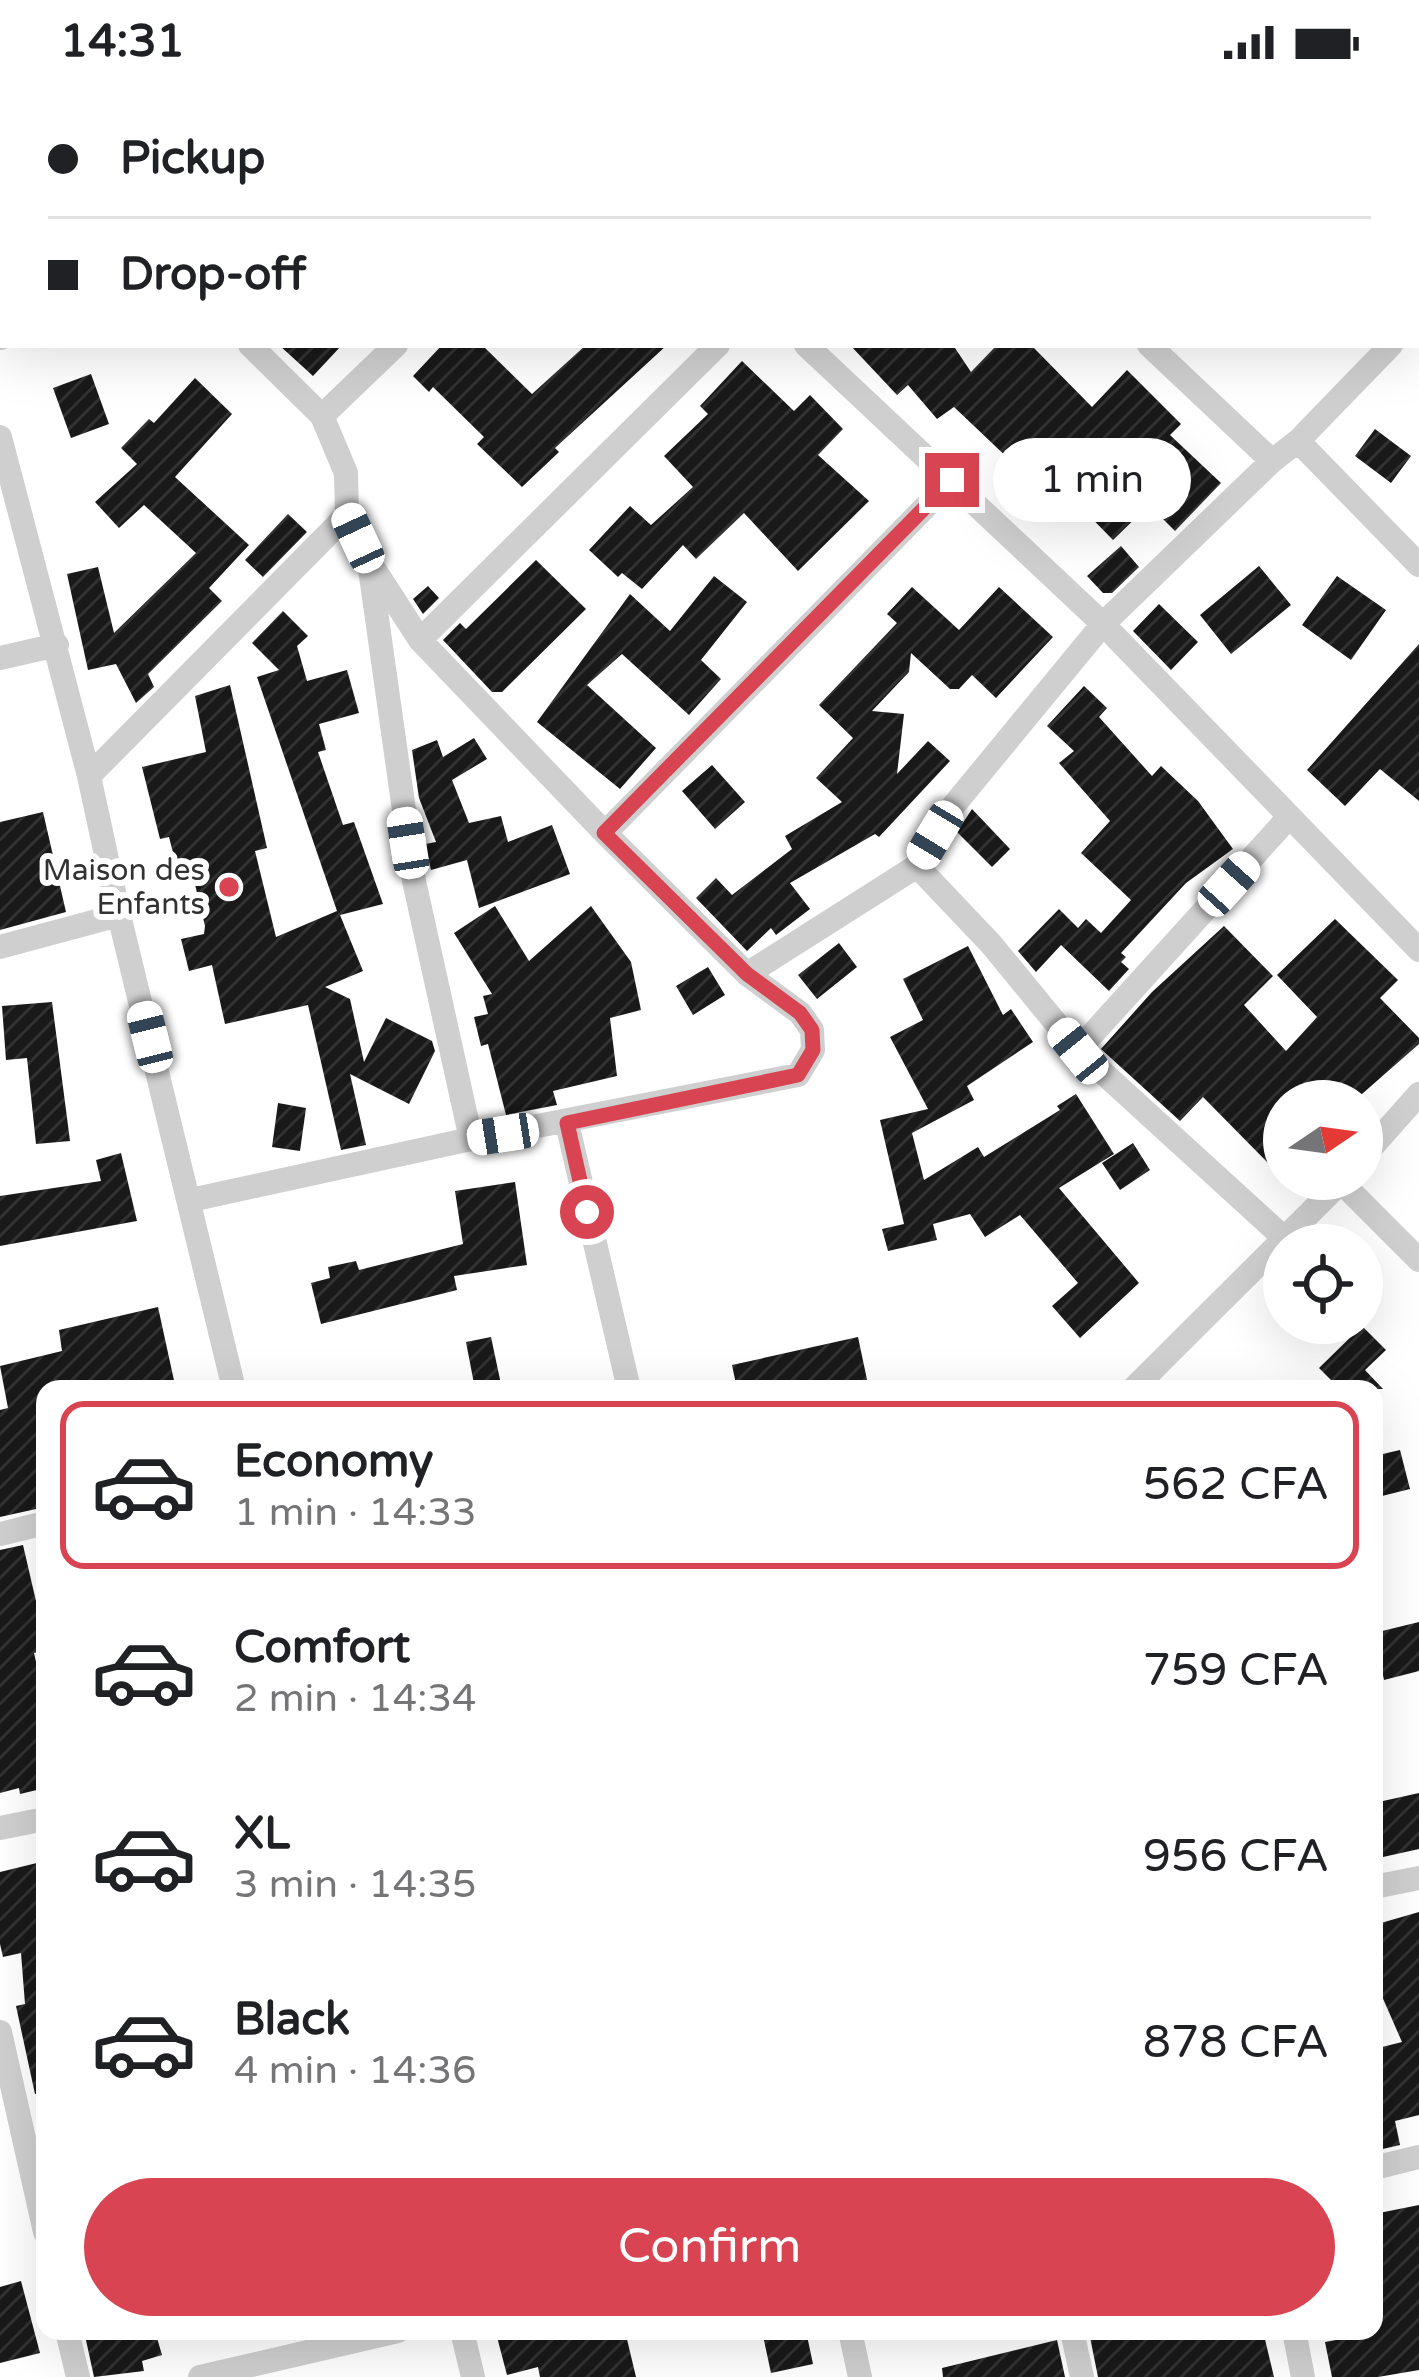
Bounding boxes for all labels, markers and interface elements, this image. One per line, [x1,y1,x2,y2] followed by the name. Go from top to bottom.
[60,15,185,69] text: 14:31
[120,132,265,186] text: Pickup
[120,248,306,302] text: Drop-off
[994,438,1192,522] callout: 1 min
[925,453,979,507] route end
[1040,456,1144,503] text: 1 min
[326,498,390,578] car
[901,795,969,875] car
[385,805,431,881] car
[1192,845,1266,923] car
[43,852,205,923] place label: Maison des Enfants
[216,874,242,900] marker: Maison des Enfants
[124,998,176,1076] car
[1041,1012,1115,1090] car
[1263,1080,1383,1200] north arrow
[1263,1080,1383,1344] map controls
[465,1111,541,1157] car
[560,1185,614,1239] route start
[1263,1224,1383,1344] button: locate
[90,1431,198,1539] icon: car
[234,1435,433,1489] text: Economy
[1143,1458,1329,1512] text: 562 CFA
[234,1489,476,1536] text: 1 min · 14:33
[90,1617,198,1725] icon: car
[234,1621,410,1675] text: Comfort
[1143,1644,1329,1698] text: 759 CFA
[234,1675,476,1722] text: 2 min · 14:34
[90,1803,198,1911] icon: car
[234,1807,290,1861] text: XL
[1143,1830,1329,1884] text: 956 CFA
[234,1861,476,1908] text: 3 min · 14:35
[90,1989,198,2097] icon: car
[234,1993,350,2047] text: Black
[1143,2016,1329,2070] text: 878 CFA
[234,2047,476,2094] text: 4 min · 14:36
[84,2178,1335,2316] button: Confirm

